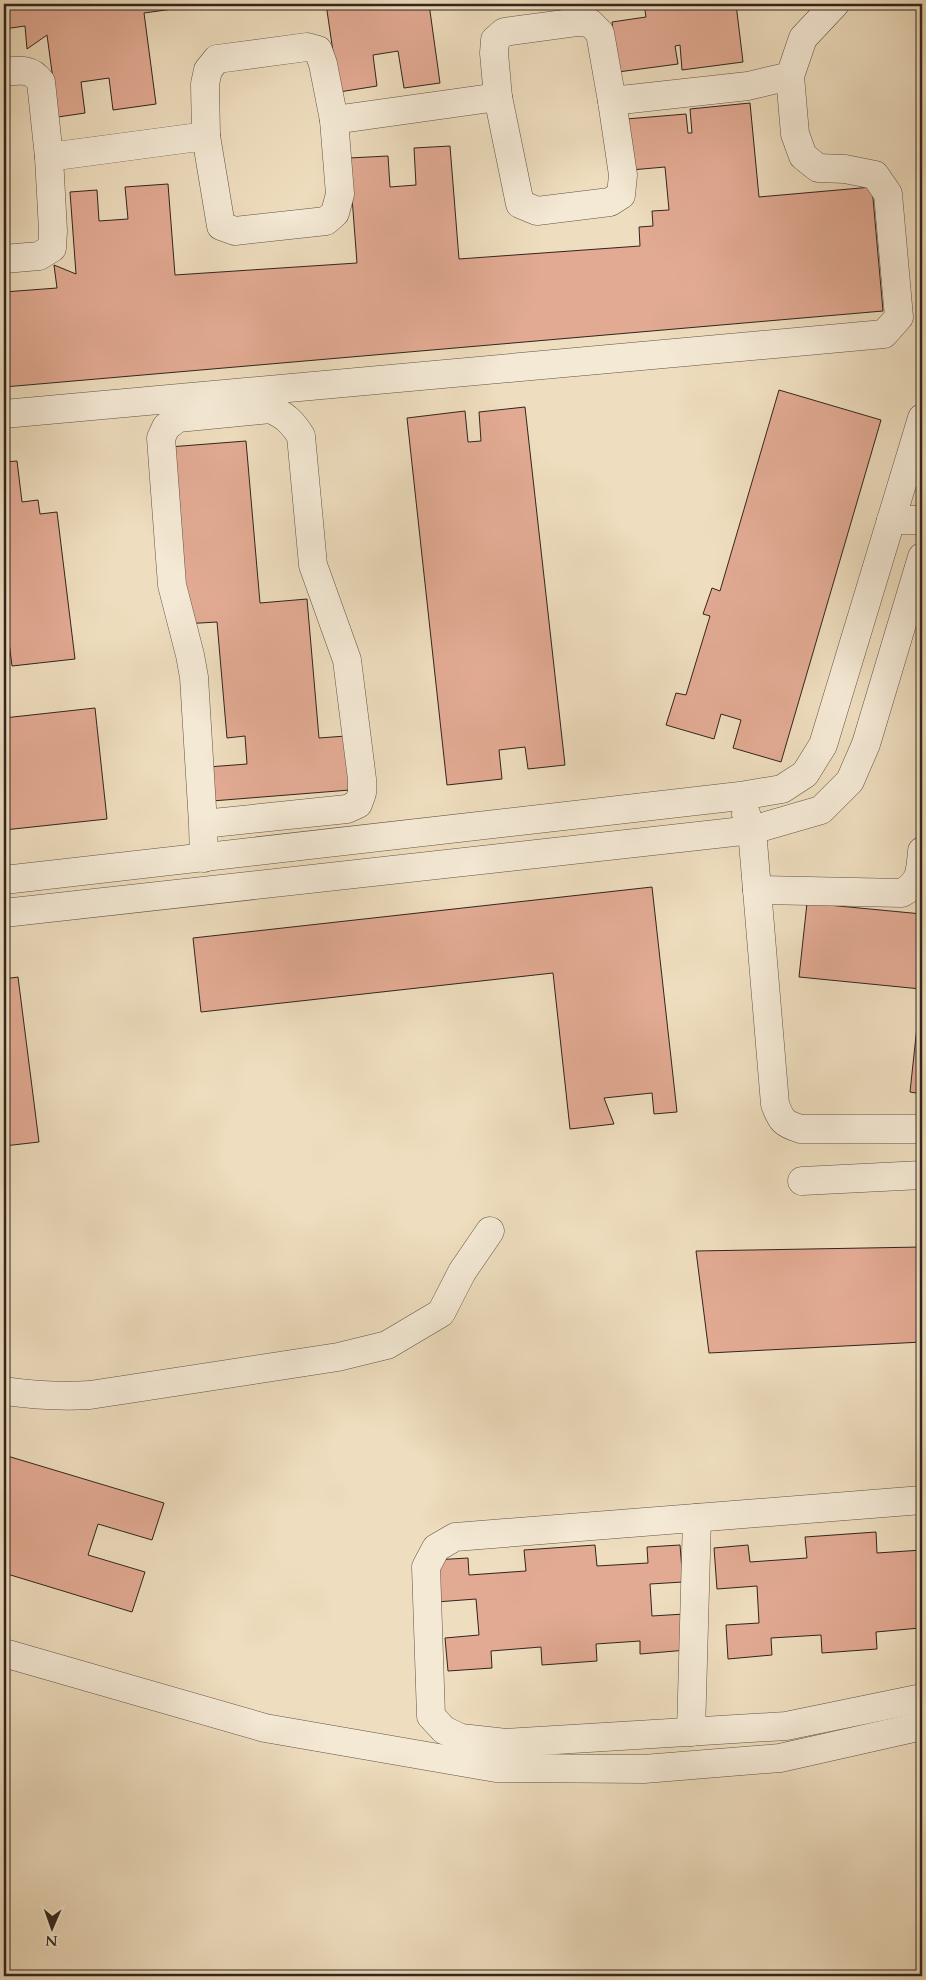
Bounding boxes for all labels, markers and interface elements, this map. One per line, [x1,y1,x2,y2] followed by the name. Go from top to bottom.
[28,1902,78,1952] north arrow
[45,1931,58,1950] text: N

